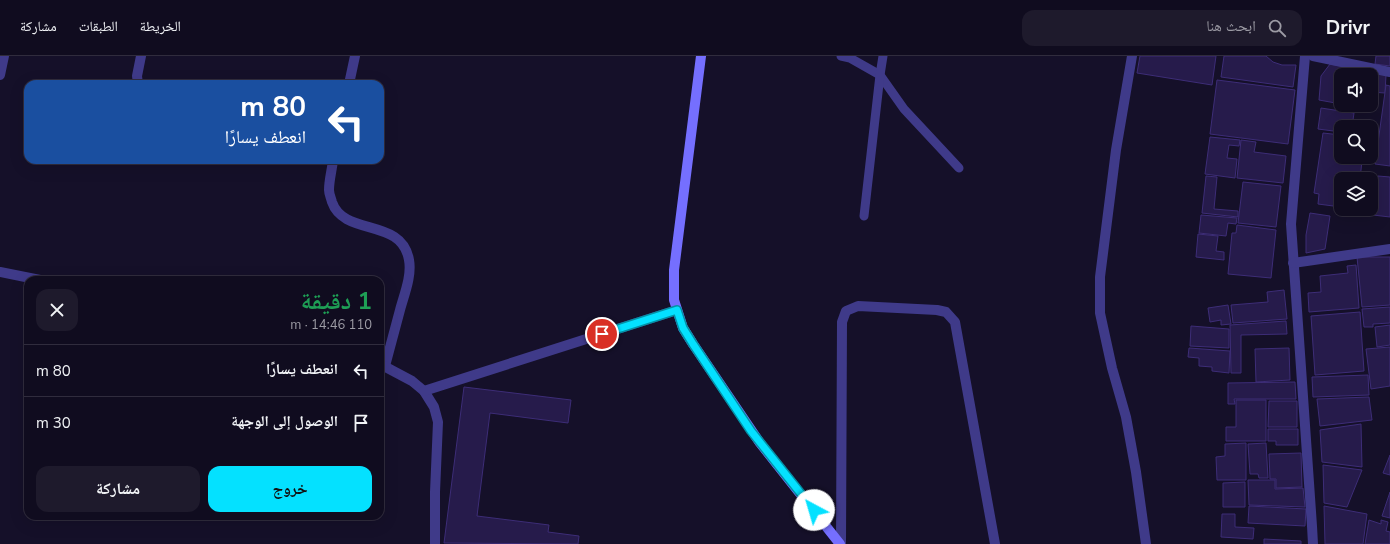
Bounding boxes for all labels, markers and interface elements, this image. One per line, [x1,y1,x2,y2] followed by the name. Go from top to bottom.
[1022,10,1302,46] search box
[1326,15,1370,41] text: Drivr
[1206,16,1256,36] text: ابحث هنا
[20,17,57,36] text: مشاركة
[79,17,118,36] text: الطبقات
[140,17,181,36] text: الخريطة
[1266,17,1288,39] icon: search
[1334,68,1378,216] map controls
[1334,68,1378,112] button: sound
[240,88,306,126] text: 80 m
[320,96,372,148] icon: left
[1334,120,1378,164] button: search
[225,125,306,149] text: انعطف يسارًا
[1334,172,1378,216] button: layers
[301,285,372,317] text: 1 دقيقة
[36,289,78,331] button: close
[290,316,372,334] text: 110 m · 14:46
[585,317,619,351] pin
[591,323,613,345] icon: arrive
[266,359,338,379] text: انعطف يسارًا
[350,360,372,382] icon: left
[36,361,71,381] text: 80 m
[231,411,338,431] text: الوصول إلى الوجهة
[350,412,372,434] icon: arrive
[36,413,71,433] text: 30 m
[36,466,200,512] button: مشاركة
[208,466,372,512] button: خروج
[793,489,835,531] position arrow

